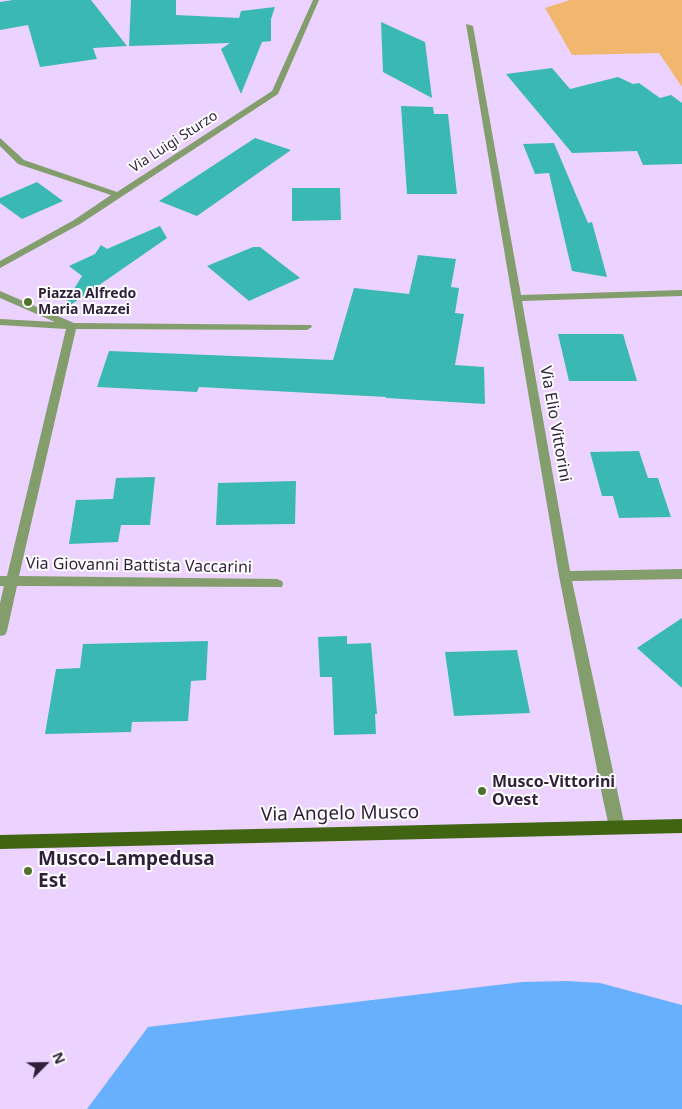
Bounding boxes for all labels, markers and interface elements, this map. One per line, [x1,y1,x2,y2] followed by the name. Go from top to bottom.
[127,107,221,177] street label: Via Luigi Sturzo
[38,286,136,318] place label: Piazza Alfredo Maria Mazzei
[22,296,34,308] marker: Piazza Alfredo Maria Mazzei
[535,364,575,484] street label: Via Elio Vittorini
[26,554,252,578] street label: Via Giovanni Battista Vaccarini
[492,772,615,810] place label: Musco-Vittorini Ovest
[476,785,488,797] marker: Musco-Vittorini Ovest
[261,801,419,827] street label: Via Angelo Musco
[38,849,215,893] place label: Musco-Lampedusa Est
[22,865,34,877] marker: Musco-Lampedusa Est
[20,1039,70,1089] north arrow
[48,1049,70,1067] text: N

